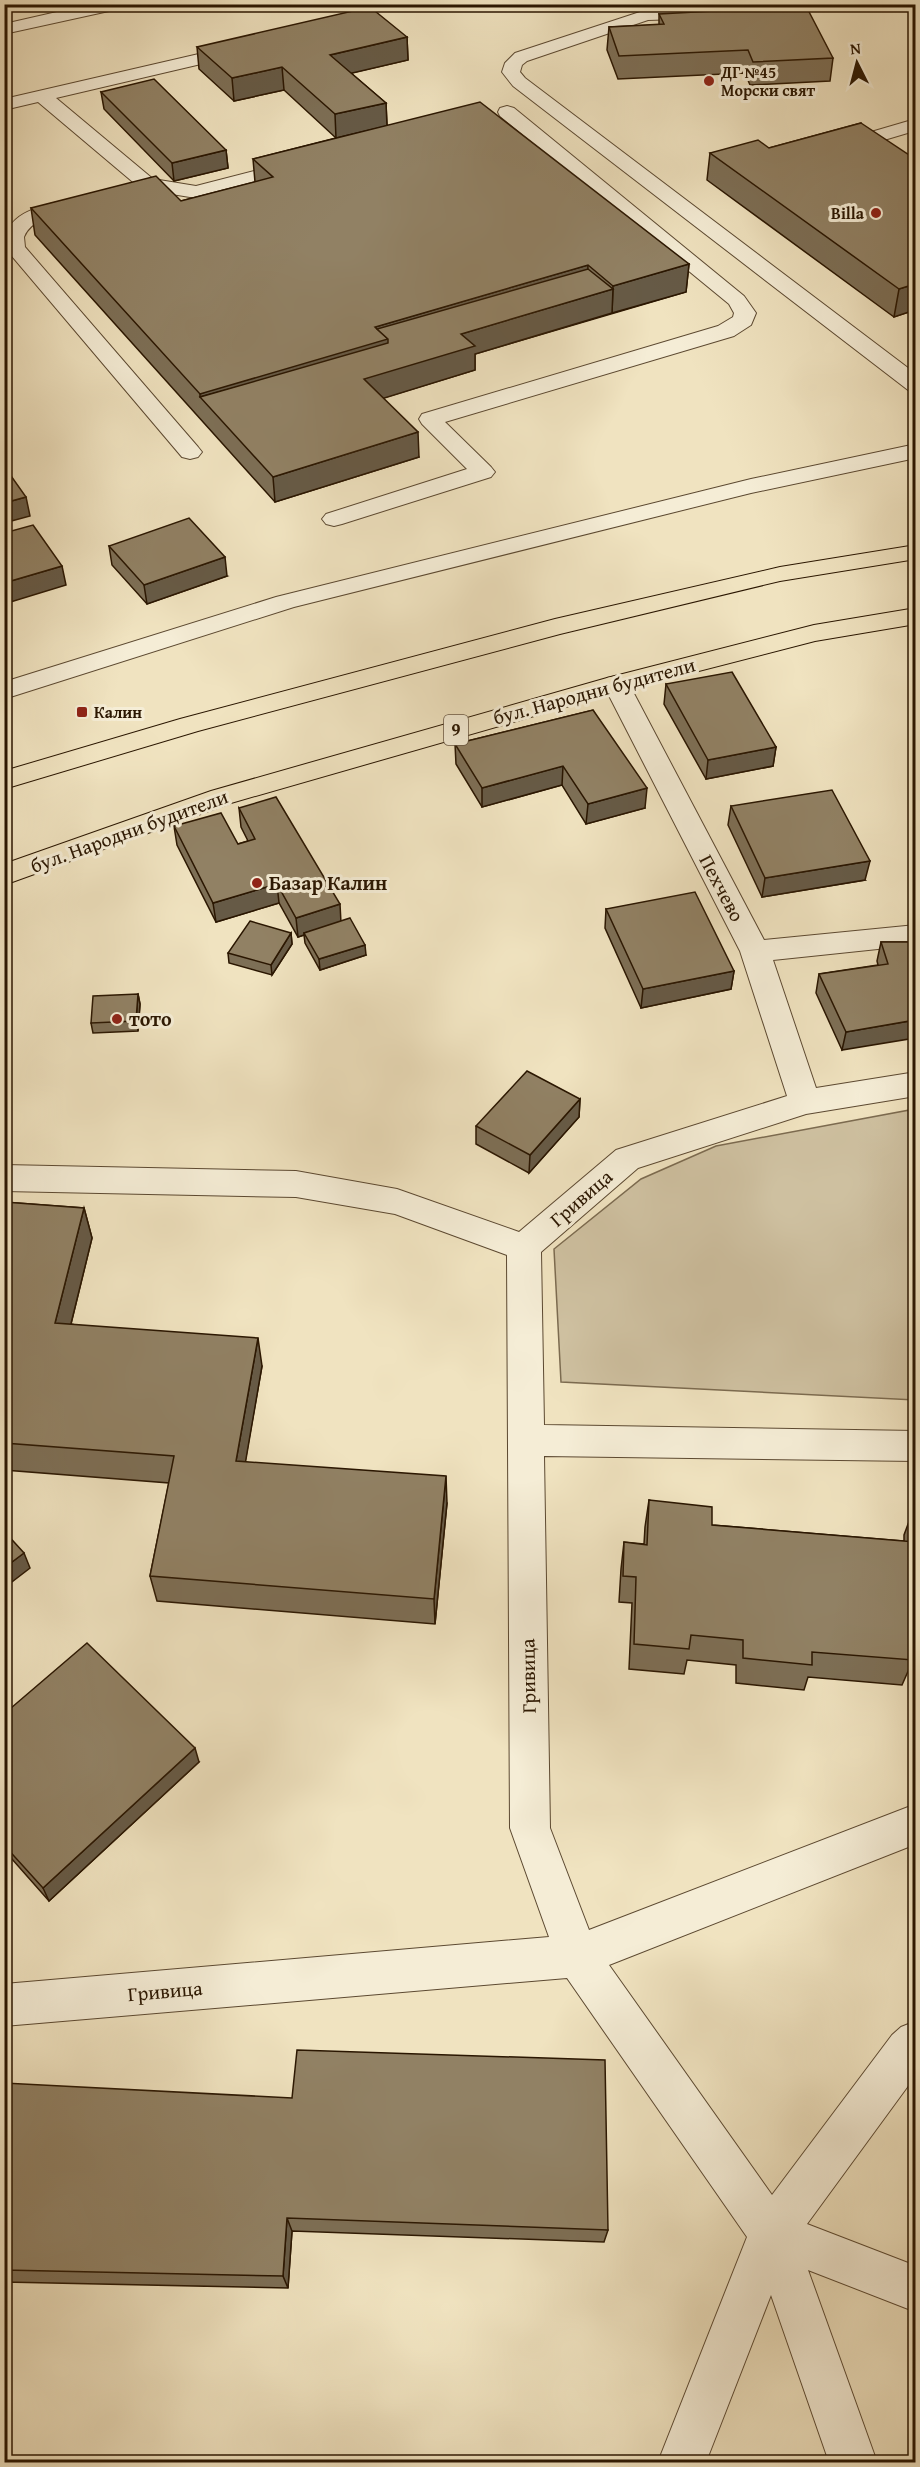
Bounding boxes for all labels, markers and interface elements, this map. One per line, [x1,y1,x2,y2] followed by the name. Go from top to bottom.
[827,33,887,93] north arrow
[849,36,862,61] text: N
[720,60,816,102] place label: ДГ №45 Морски свят
[702,74,716,88] marker: ДГ №45 Морски свят
[831,201,865,225] place label: Billa
[869,206,883,220] marker: Billa
[489,650,698,731] street label: бул. Народни будители
[94,700,142,724] place label: Калин
[75,705,89,719] marker: Калин
[444,715,468,745] road number: 9
[26,781,232,880] street label: бул. Народни будители
[693,849,752,927] street label: Пехчево
[269,868,387,897] place label: Базар Калин
[250,876,264,890] marker: Базар Калин
[129,1004,172,1033] place label: тото
[110,1012,124,1026] marker: тото
[543,1162,619,1233] street label: Гривица
[512,1638,543,1714] street label: Гривица
[126,1973,204,2008] street label: Гривица

